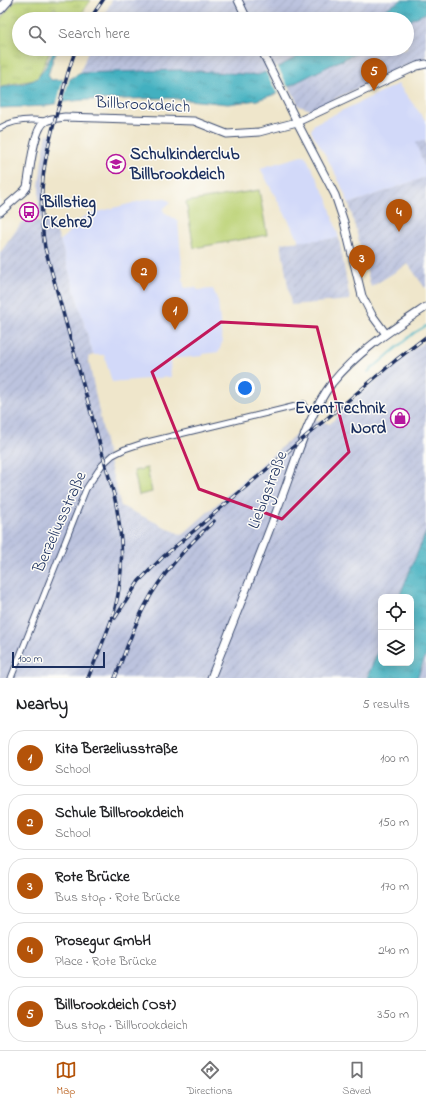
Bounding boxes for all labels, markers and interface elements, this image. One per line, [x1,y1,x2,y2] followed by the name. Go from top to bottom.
[12,12,414,56] search box
[26,23,48,45] icon: search
[58,23,130,45] text: Search here
[361,58,387,91] pin: 5
[94,90,191,120] street label: Billbrookdeich
[129,142,239,187] place label: Schulkinderclub Billbrookdeich
[105,153,127,175] school or university icon: Schulkinderclub Billbrookdeich
[42,190,96,235] place label: Billstieg (Kehre)
[386,199,412,232] pin: 4
[18,201,40,223] bus stop icon: Billstieg (Kehre)
[349,245,375,278] pin: 3
[131,258,157,291] pin: 2
[162,297,188,330] pin: 1
[235,378,255,398] your location
[295,396,387,441] place label: EventTechnik Nord
[389,407,411,429] shop icon: EventTechnik Nord
[242,447,296,533] street label: Liebigstraße
[26,467,94,578] street label: Berzeliusstraße
[378,594,414,666] map controls
[378,594,414,630] button: locate
[378,630,414,666] button: layers
[12,650,105,669] scale bar
[18,651,42,667] text: 100 m
[16,692,68,717] text: Nearby
[362,695,410,714] text: 5 results
[55,738,178,760] text: Kita Berzeliusstraße
[28,749,32,768] text: 1
[380,749,409,768] text: 100 m
[55,760,91,779] text: School
[55,802,184,824] text: Schule Billbrookdeich
[27,813,33,832] text: 2
[378,813,409,832] text: 150 m
[55,824,91,843] text: School
[55,866,130,888] text: Rote Brücke
[27,877,33,896] text: 3
[381,877,409,896] text: 170 m
[55,888,180,907] text: Bus stop · Rote Brücke
[55,930,151,952] text: Prosegur GmbH
[27,941,33,960] text: 4
[378,941,409,960] text: 240 m
[55,952,157,971] text: Place · Rote Brücke
[55,994,176,1016] text: Billbrookdeich (Ost)
[26,1005,34,1024] text: 5
[377,1005,409,1024] text: 350 m
[55,1016,188,1035] text: Bus stop · Billbrookdeich
[55,1059,77,1099] tab: Map
[187,1059,232,1099] tab: Directions
[342,1059,371,1099] tab: Saved

